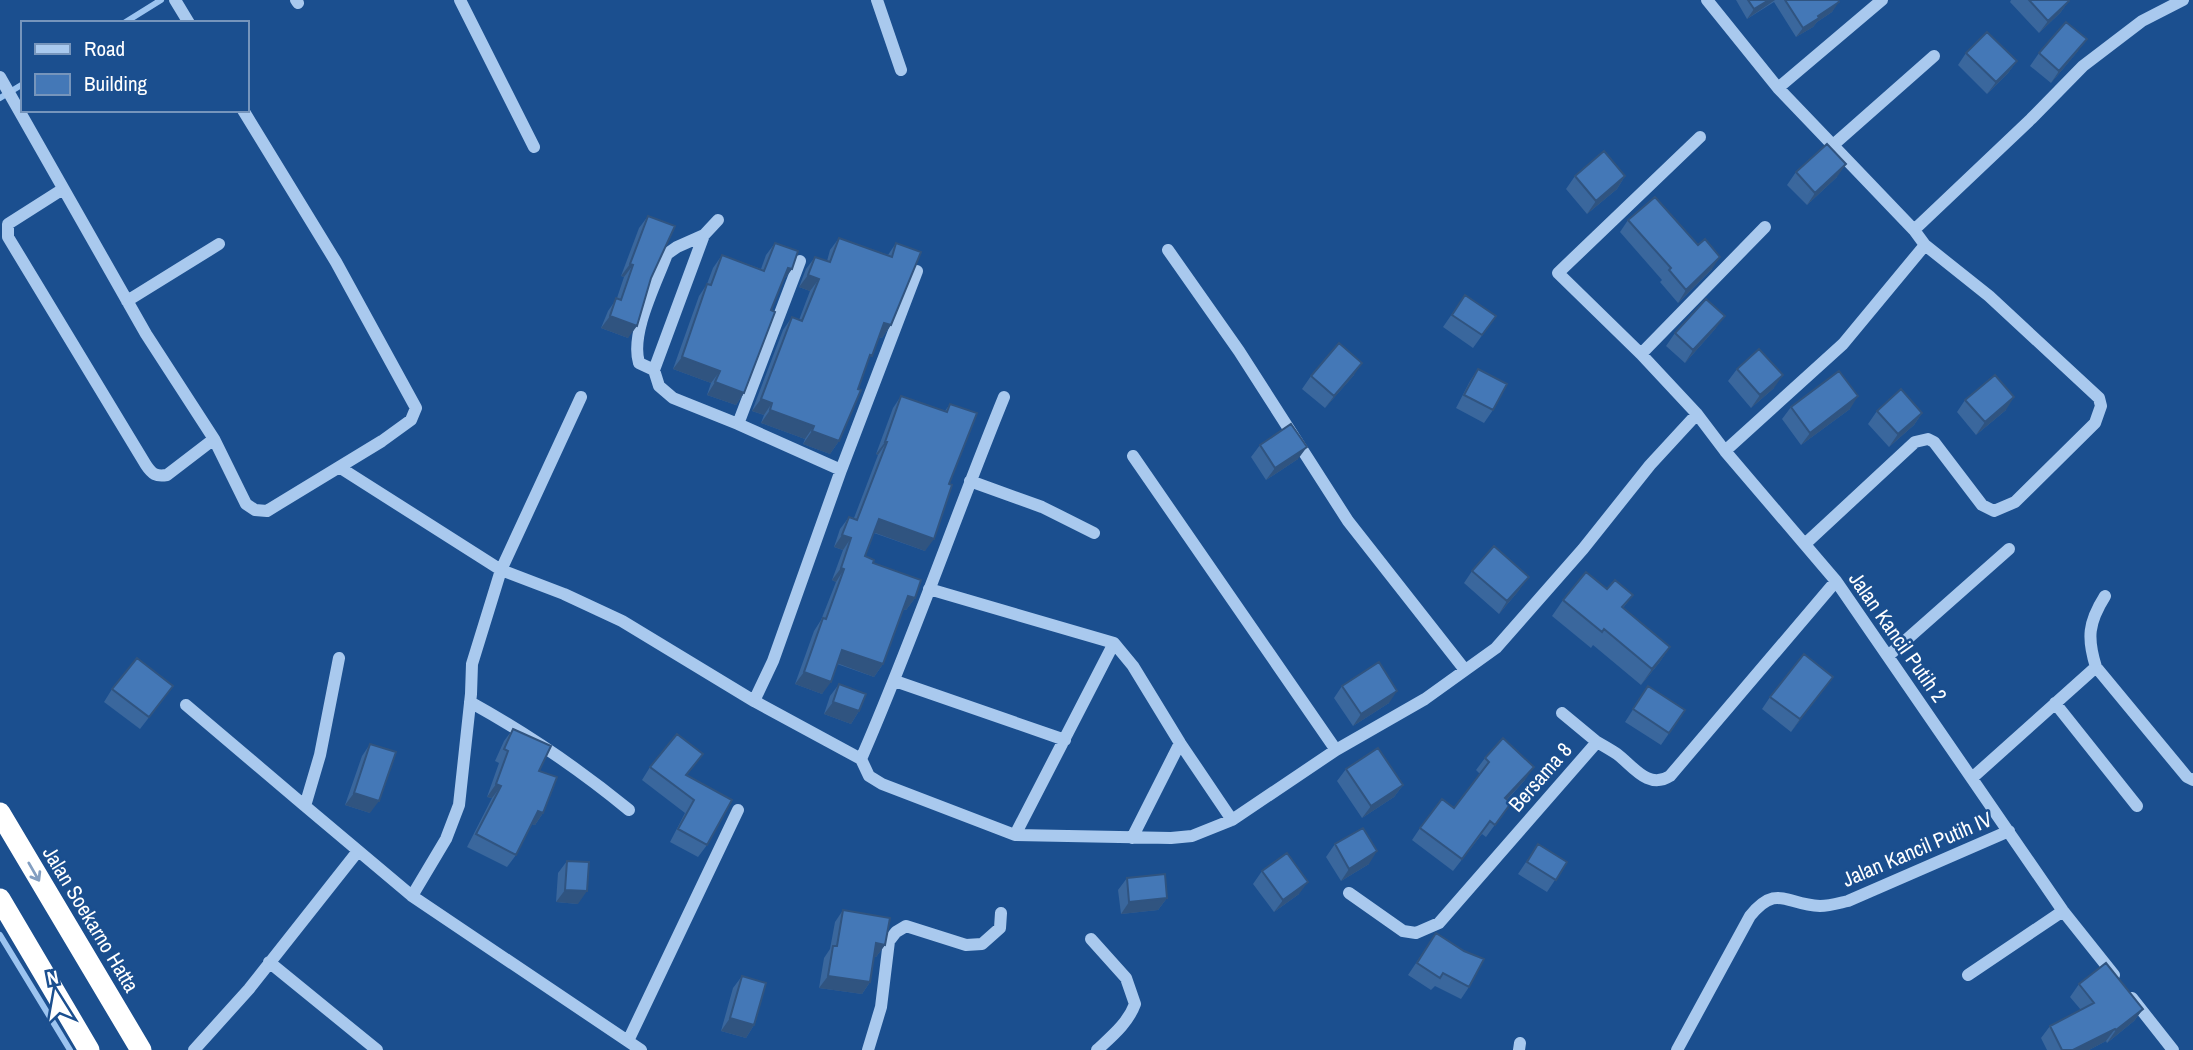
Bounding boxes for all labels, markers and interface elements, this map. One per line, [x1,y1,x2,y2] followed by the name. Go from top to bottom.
[21,21,248,112] legend
[84,34,125,63] text: Road
[84,69,148,98] text: Building
[1842,566,1954,708] street label: Jalan Kancil Putih 2
[1502,736,1578,818] street label: Bersama 8
[1838,804,1997,894] street label: Jalan Kancil Putih IV
[36,841,146,998] street label: Jalan Soekarno Hatta
[28,861,41,882] one-way arrow
[21,959,91,1029] north arrow
[45,963,61,991] text: N

